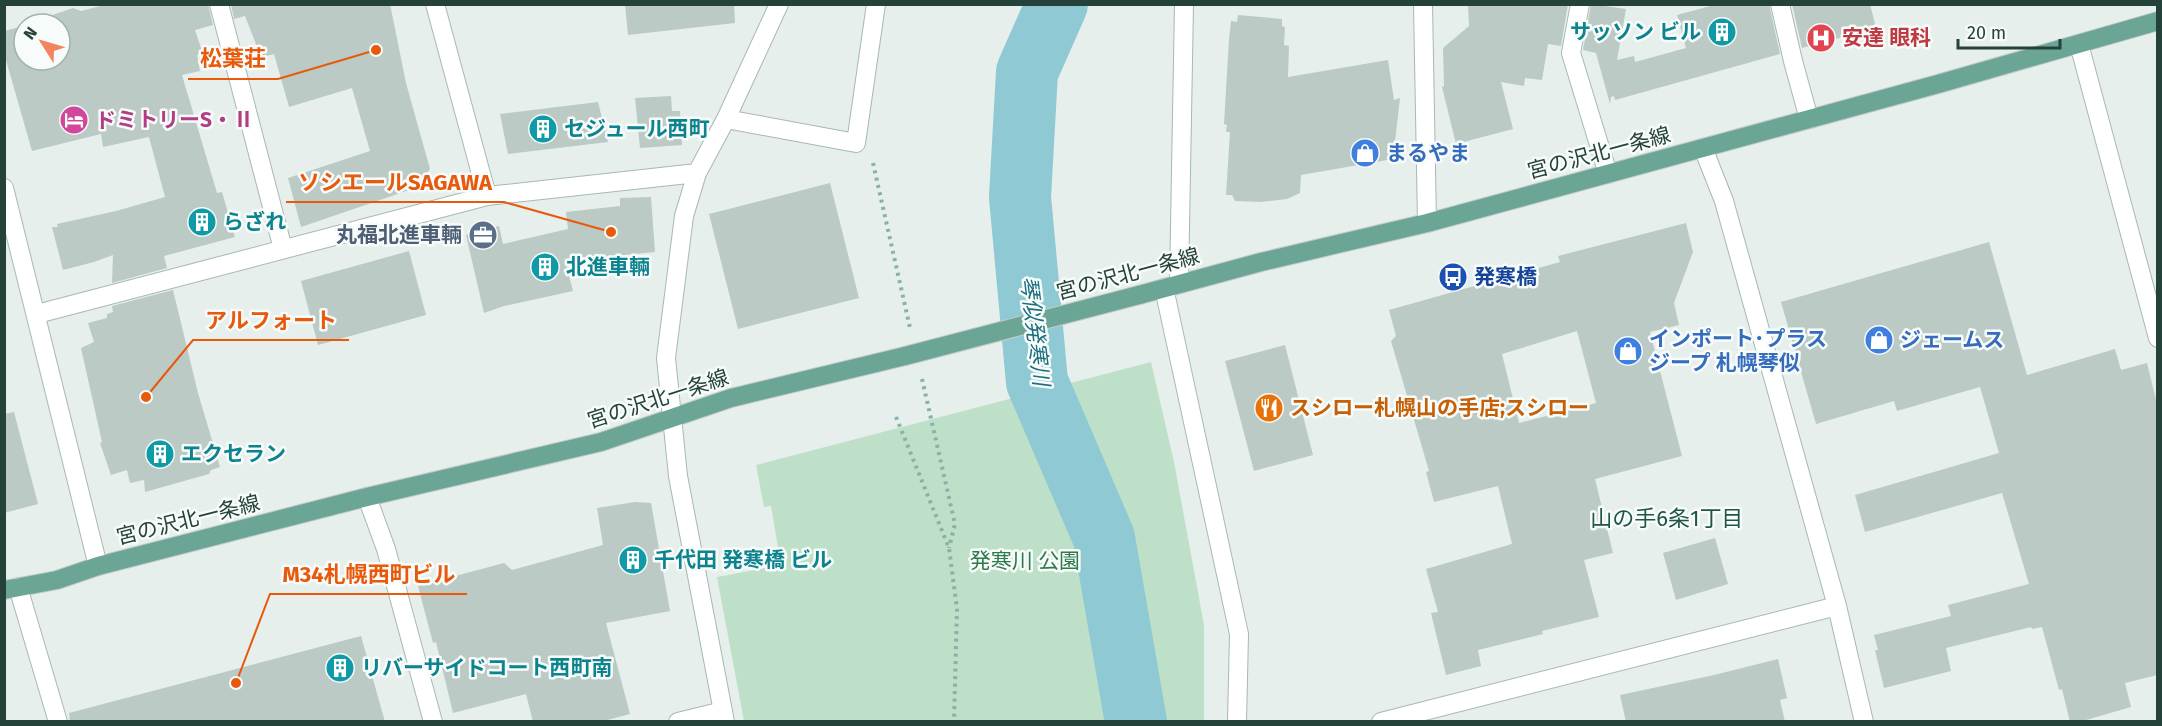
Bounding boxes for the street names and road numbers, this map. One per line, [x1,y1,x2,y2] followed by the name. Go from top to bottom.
[1525,121,1673,185] street label: 宮の沢北一条線
[1054,242,1202,306] street label: 宮の沢北一条線
[584,364,732,434] street label: 宮の沢北一条線
[114,490,262,550] street label: 宮の沢北一条線

